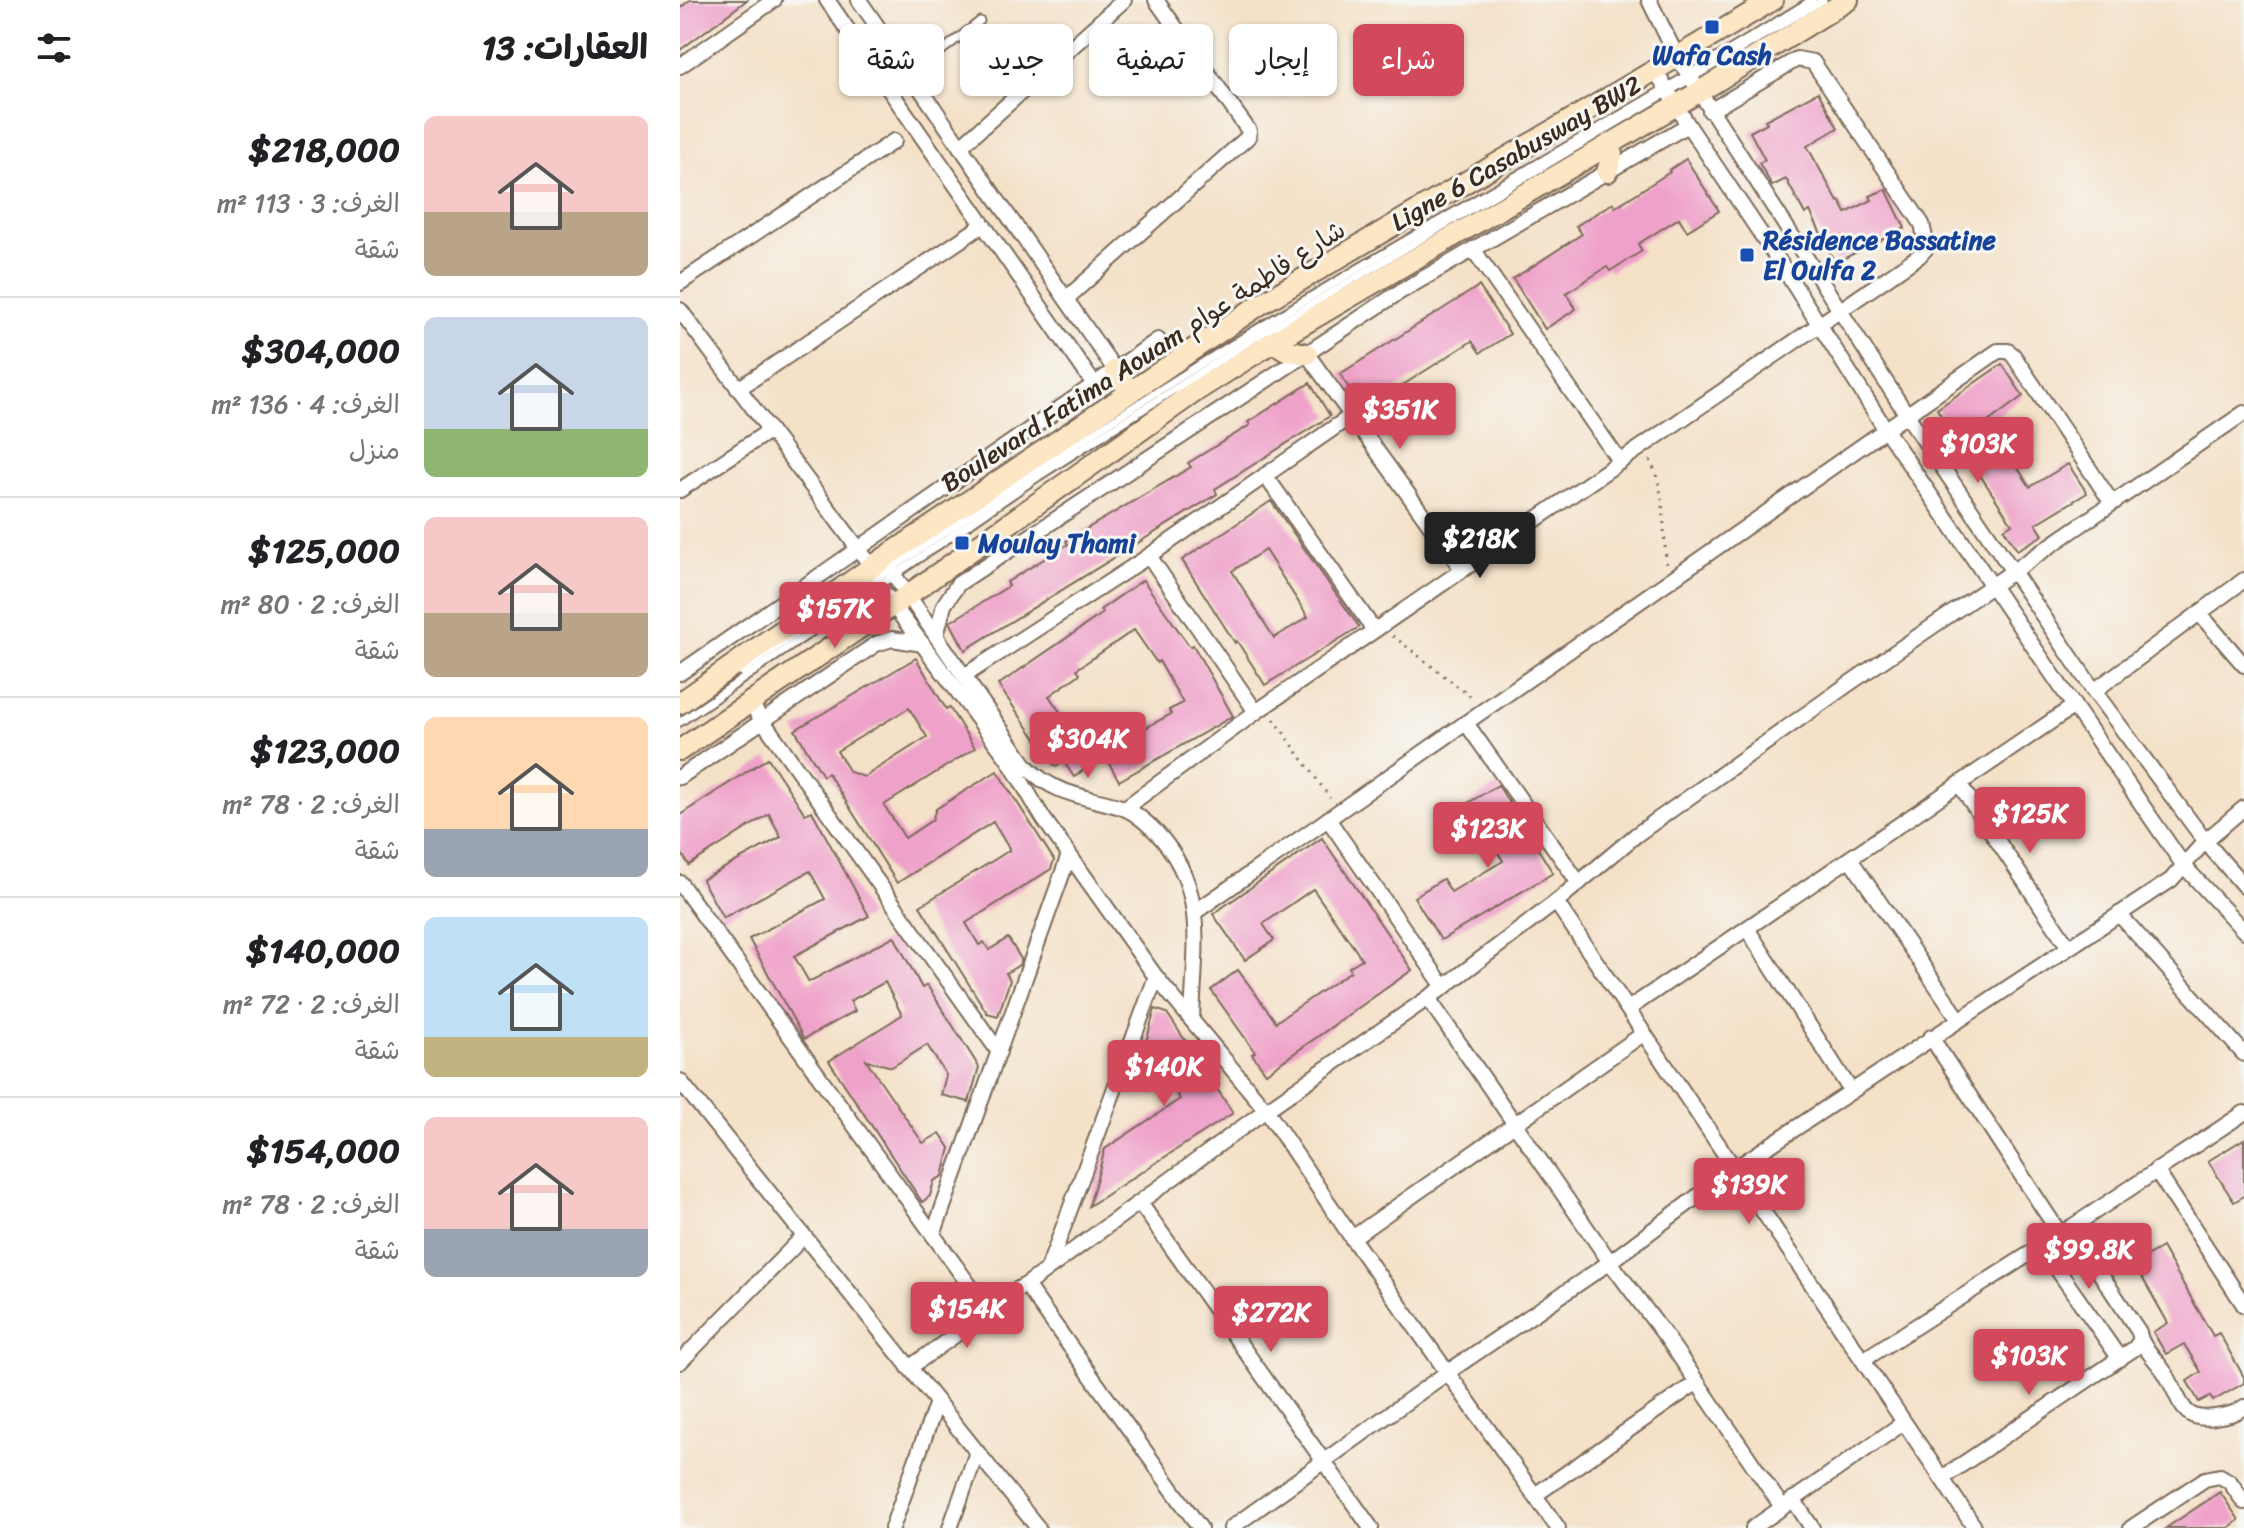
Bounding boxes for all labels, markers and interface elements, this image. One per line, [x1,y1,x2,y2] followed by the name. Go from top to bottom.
[482,18,648,78] text: العقارات: 13
[1703,18,1721,36] marker: Wafa Cash
[839,24,944,96] chip: شقة
[960,24,1073,96] chip: جديد
[1089,24,1213,96] chip: تصفية
[1229,24,1337,96] chip: إيجار
[1353,24,1464,96] chip: شراء
[32,26,76,70] icon: filters
[1652,32,1772,78] place label: Wafa Cash
[1382,62,1650,244] street label: Ligne 6 Casabusway BW2
[249,120,400,180] text: $218,000
[488,148,584,244] icon: home
[217,180,400,226] text: الغرف: 3 · 113 m²
[931,207,1355,505] street label: Boulevard Fatima Aouam شارع فاطمة عوام
[1762,217,1996,293] place label: Résidence Bassatine El Oulfa 2
[355,226,400,272] text: شقة
[1738,246,1756,264] marker: Résidence Bassatine El Oulfa 2
[242,321,400,381] text: $304,000
[488,349,584,445] icon: home
[212,381,400,427] text: الغرف: 4 · 136 m²
[1344,383,1456,451] pin: $351K
[1363,386,1437,432] text: $351K
[1922,417,2034,485] pin: $103K
[1940,420,2016,466] text: $103K
[349,427,400,473] text: منزل
[1424,512,1536,580] pin: $218K
[1442,515,1518,561] text: $218K
[977,520,1137,566] place label: Moulay Thami
[249,521,400,581] text: $125,000
[953,534,971,552] marker: Moulay Thami
[488,549,584,645] icon: home
[221,581,400,627] text: الغرف: 2 · 80 m²
[779,582,891,650] pin: $157K
[797,585,873,631] text: $157K
[355,627,400,673] text: شقة
[1032,712,1144,780] pin: $304K
[1048,715,1128,761] text: $304K
[251,721,400,781] text: $123,000
[488,749,584,845] icon: home
[222,781,400,827] text: الغرف: 2 · 78 m²
[1974,787,2086,855] pin: $125K
[1992,790,2068,836] text: $125K
[1432,802,1544,870] pin: $123K
[1451,805,1525,851] text: $123K
[355,827,400,873] text: شقة
[246,921,400,981] text: $140,000
[488,949,584,1045] icon: home
[223,981,400,1027] text: الغرف: 2 · 72 m²
[355,1027,400,1073] text: شقة
[1108,1040,1220,1108] pin: $140K
[1125,1043,1203,1089] text: $140K
[247,1121,400,1181] text: $154,000
[488,1149,584,1245] icon: home
[1693,1158,1805,1226] pin: $139K
[1712,1161,1786,1207] text: $139K
[222,1181,400,1227] text: الغرف: 2 · 78 m²
[2024,1223,2154,1291] pin: $99.8K
[2045,1226,2133,1272] text: $99.8K
[355,1227,400,1273] text: شقة
[911,1282,1023,1350] pin: $154K
[929,1285,1005,1331] text: $154K
[1215,1286,1327,1354] pin: $272K
[1232,1289,1310,1335] text: $272K
[1973,1329,2085,1397] pin: $103K
[1991,1332,2067,1378] text: $103K

